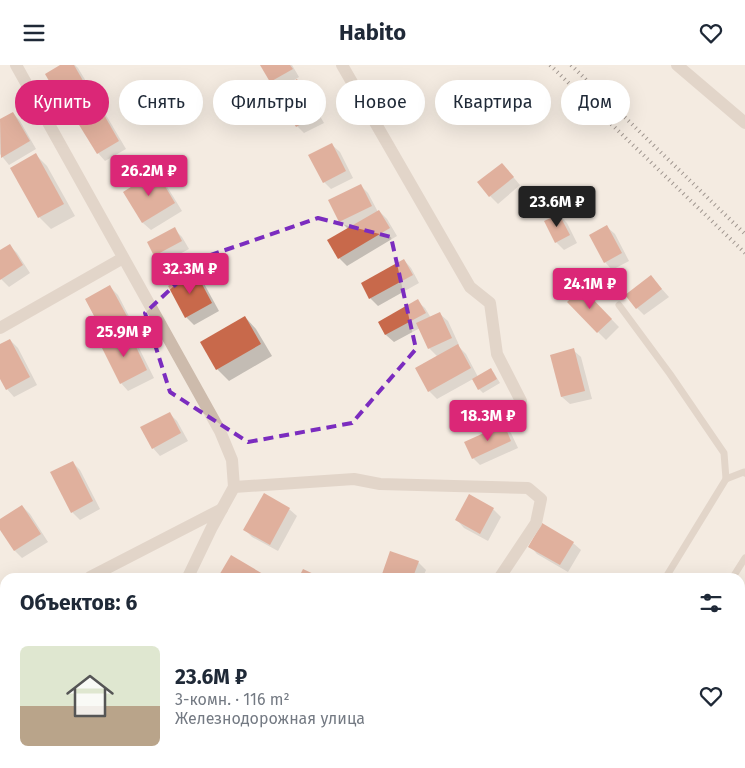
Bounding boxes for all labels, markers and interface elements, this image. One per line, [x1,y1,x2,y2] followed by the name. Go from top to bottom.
[20,19,48,47] icon: menu
[339,19,406,46] text: Habito
[697,19,725,47] icon: heart
[15,80,109,125] chip: Купить
[119,80,203,125] chip: Снять
[213,80,326,125] chip: Фильтры
[336,80,425,125] chip: Новое
[435,80,551,125] chip: Квартира
[561,80,630,125] chip: Дом
[103,155,195,197] pin: 26.2M ₽
[121,161,177,180] text: 26.2M ₽
[511,185,603,228] pin: 23.6M ₽
[529,192,585,211] text: 23.6M ₽
[144,253,236,295] pin: 32.3M ₽
[163,259,217,278] text: 32.3M ₽
[544,267,636,310] pin: 24.1M ₽
[564,274,616,293] text: 24.1M ₽
[78,315,170,358] pin: 25.9M ₽
[96,322,152,341] text: 25.9M ₽
[442,399,534,442] pin: 18.3M ₽
[460,406,516,425] text: 18.3M ₽
[697,589,725,617] icon: filters
[20,590,137,616] text: Объектов: 6
[175,664,247,690] text: 23.6M ₽
[60,666,120,726] icon: home
[697,682,725,710] icon: heart
[175,690,290,709] text: 3-комн. · 116 m²
[175,709,365,728] text: Железнодорожная улица

